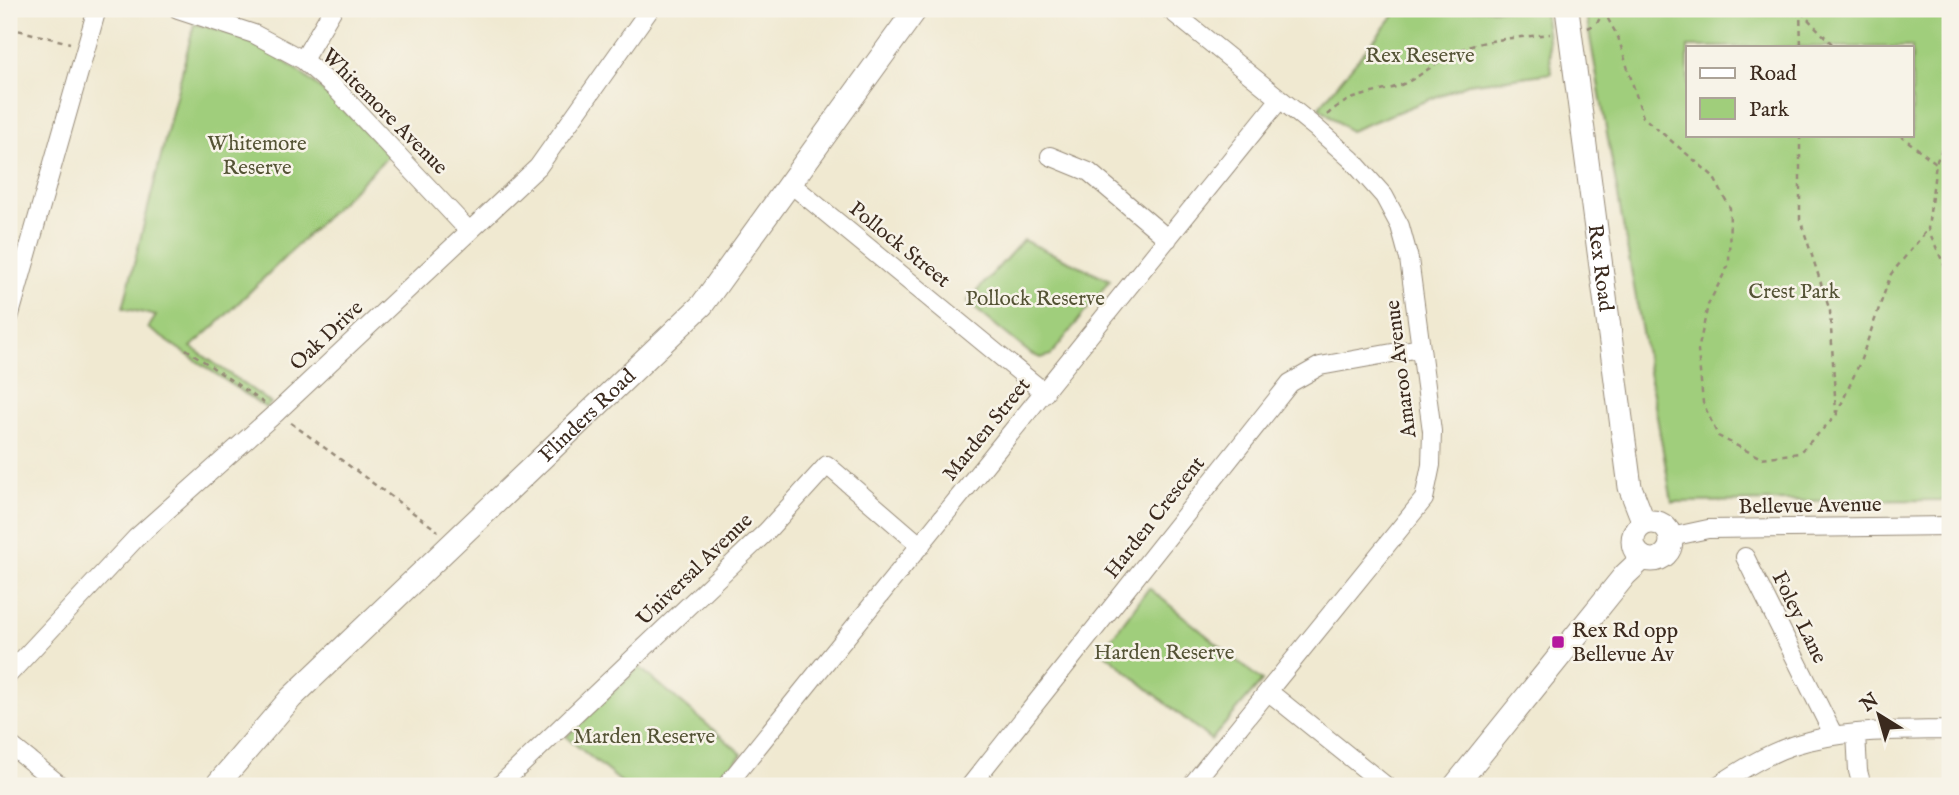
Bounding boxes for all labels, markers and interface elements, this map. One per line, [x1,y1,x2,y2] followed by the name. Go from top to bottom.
[315,43,453,181] street label: Whitemore Avenue
[1365,43,1475,70] park label: Rex Reserve
[1686,46,1913,136] legend
[1749,61,1797,88] text: Road
[1749,97,1790,124] text: Park
[207,131,307,182] park label: Whitemore Reserve
[843,196,955,294] street label: Pollock Street
[1580,223,1619,314] street label: Rex Road
[1748,279,1840,306] park label: Crest Park
[965,286,1105,313] park label: Pollock Reserve
[284,295,370,377] street label: Oak Drive
[1380,298,1423,440] street label: Amaroo Avenue
[534,363,643,469] street label: Flinders Road
[937,373,1037,487] street label: Marden Street
[1099,451,1211,585] street label: Harden Crescent
[1738,492,1882,521] street label: Bellevue Avenue
[631,508,759,632] street label: Universal Avenue
[1765,567,1833,669] street label: Foley Lane
[1572,618,1678,669] place label: Rex Rd opp Bellevue Av
[1550,634,1566,650] marker: Rex Rd opp Bellevue Av
[1094,640,1235,667] park label: Harden Reserve
[1843,680,1913,750] north arrow
[1855,688,1884,718] text: N
[573,724,715,751] park label: Marden Reserve

